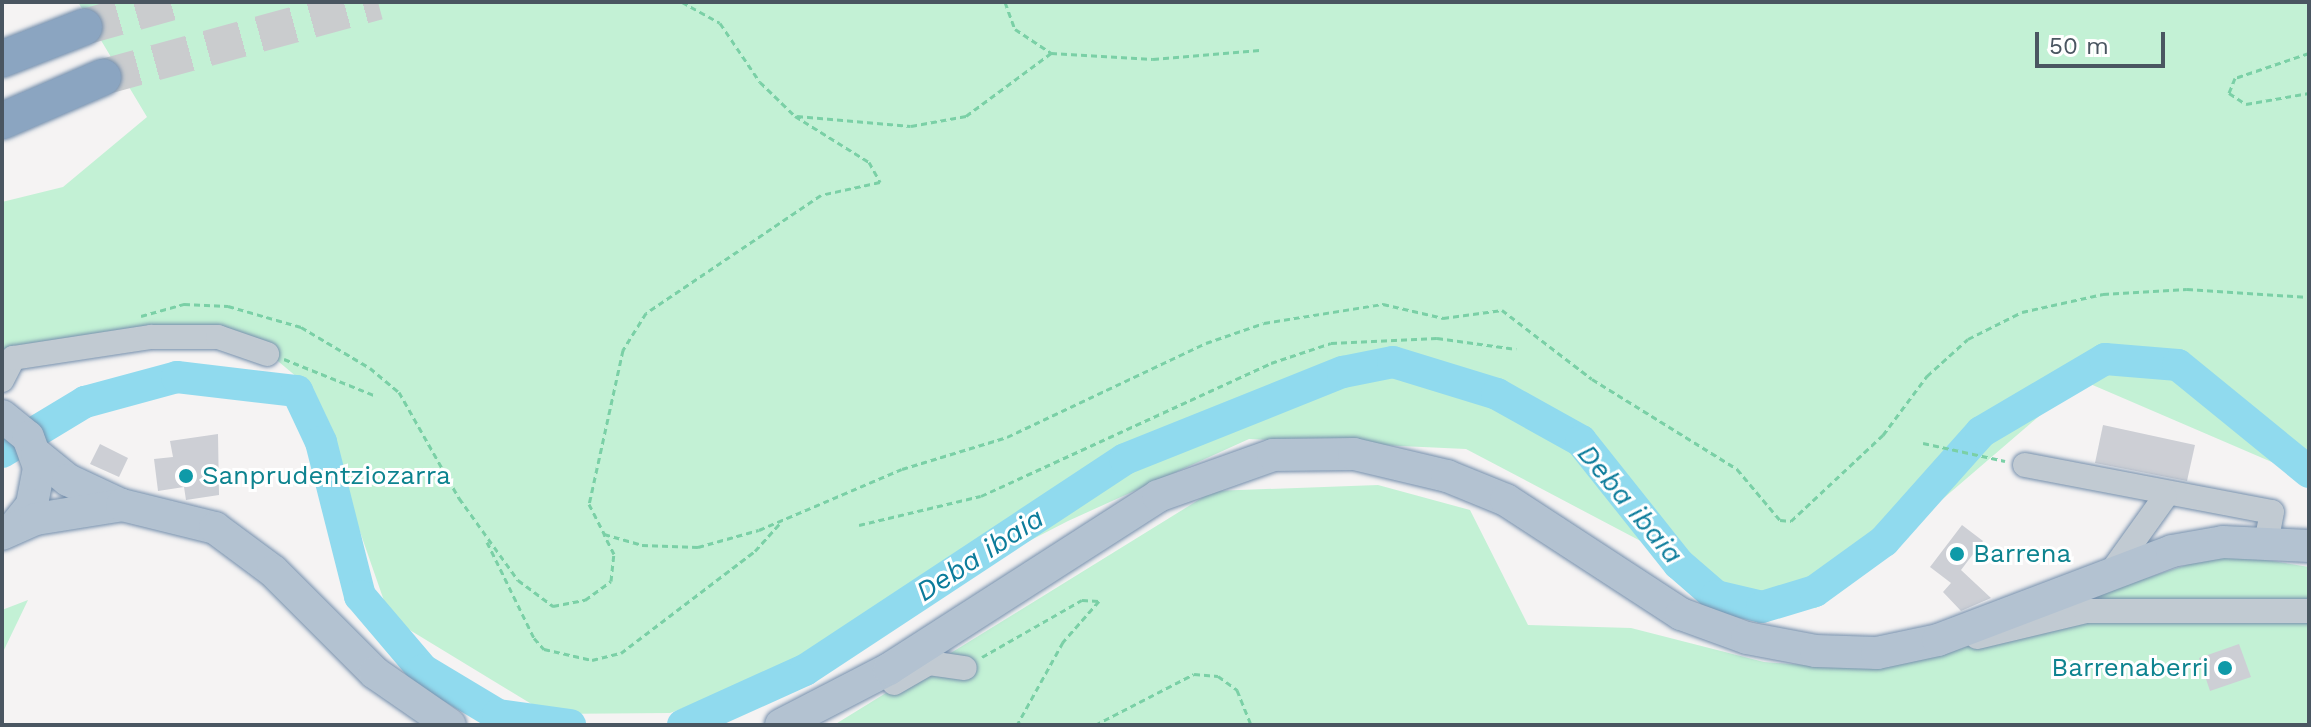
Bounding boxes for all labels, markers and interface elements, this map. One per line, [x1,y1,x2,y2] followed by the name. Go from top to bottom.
[2039,16,2169,66] scale bar
[2049,32,2109,60] text: 50 m
[1570,437,1690,571] water label: Deba ibaia
[202,460,451,492] place label: Sanprudentziozarra
[177,467,195,485] marker: Sanprudentziozarra
[910,501,1050,609] water label: Deba ibaia
[1973,538,2071,570] place label: Barrena
[1948,545,1966,563] marker: Barrena
[2051,652,2209,684] place label: Barrenaberri
[2216,659,2234,677] marker: Barrenaberri

